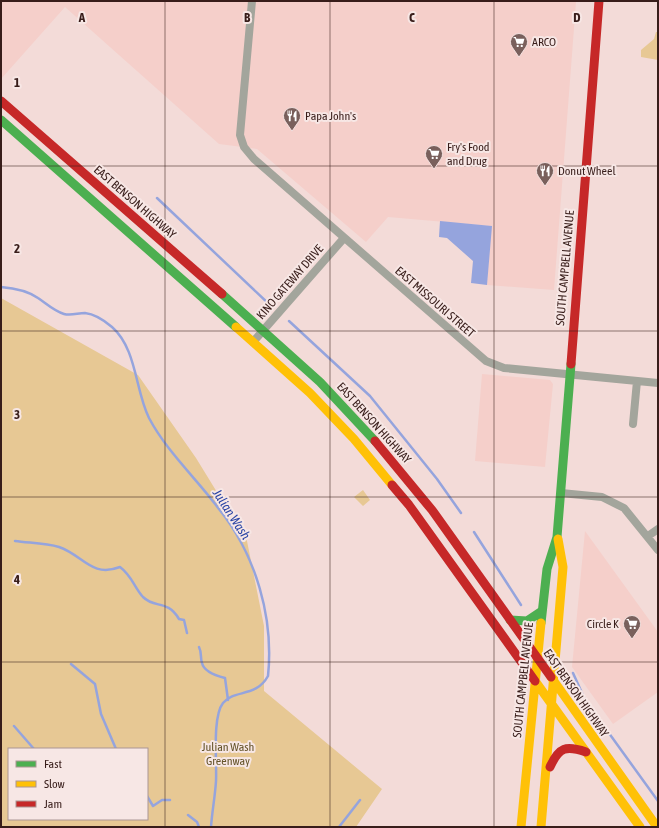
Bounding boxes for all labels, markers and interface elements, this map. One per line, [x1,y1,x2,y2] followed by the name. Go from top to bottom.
[78,10,86,25] text: A
[244,10,251,25] text: B
[409,10,415,25] text: C
[573,10,581,25] text: D
[509,32,529,57] supermarket icon: ARCO
[532,35,556,49] place label: ARCO
[14,75,20,90] text: 1
[282,106,302,131] restaurant icon: Papa John's
[305,109,356,123] place label: Papa John's
[447,140,490,168] place label: Fry's Food and Drug
[424,144,444,169] supermarket icon: Fry's Food and Drug
[535,161,555,186] restaurant icon: Donut Wheel
[91,163,179,242] street label: EAST BENSON HIGHWAY
[558,164,616,178] place label: Donut Wheel
[553,210,577,326] street label: SOUTH CAMPBELL AVENUE
[14,241,20,256] text: 2
[254,242,326,322] street label: KINO GATEWAY DRIVE
[392,264,478,341] street label: EAST MISSOURI STREET
[334,380,414,467] street label: EAST BENSON HIGHWAY
[14,407,20,422] text: 3
[209,485,254,543] water label: Julian Wash
[13,572,20,587] text: 4
[622,614,642,639] supermarket icon: Circle K
[587,617,619,631] place label: Circle K
[510,622,536,738] street label: SOUTH CAMPBELL AVENUE
[540,646,612,740] street label: EAST BENSON HIGHWAY
[202,740,254,768] park label: Julian Wash Greenway
[8,748,148,820] legend
[44,757,62,771] text: Fast
[44,777,65,791] text: Slow
[44,797,62,811] text: Jam

